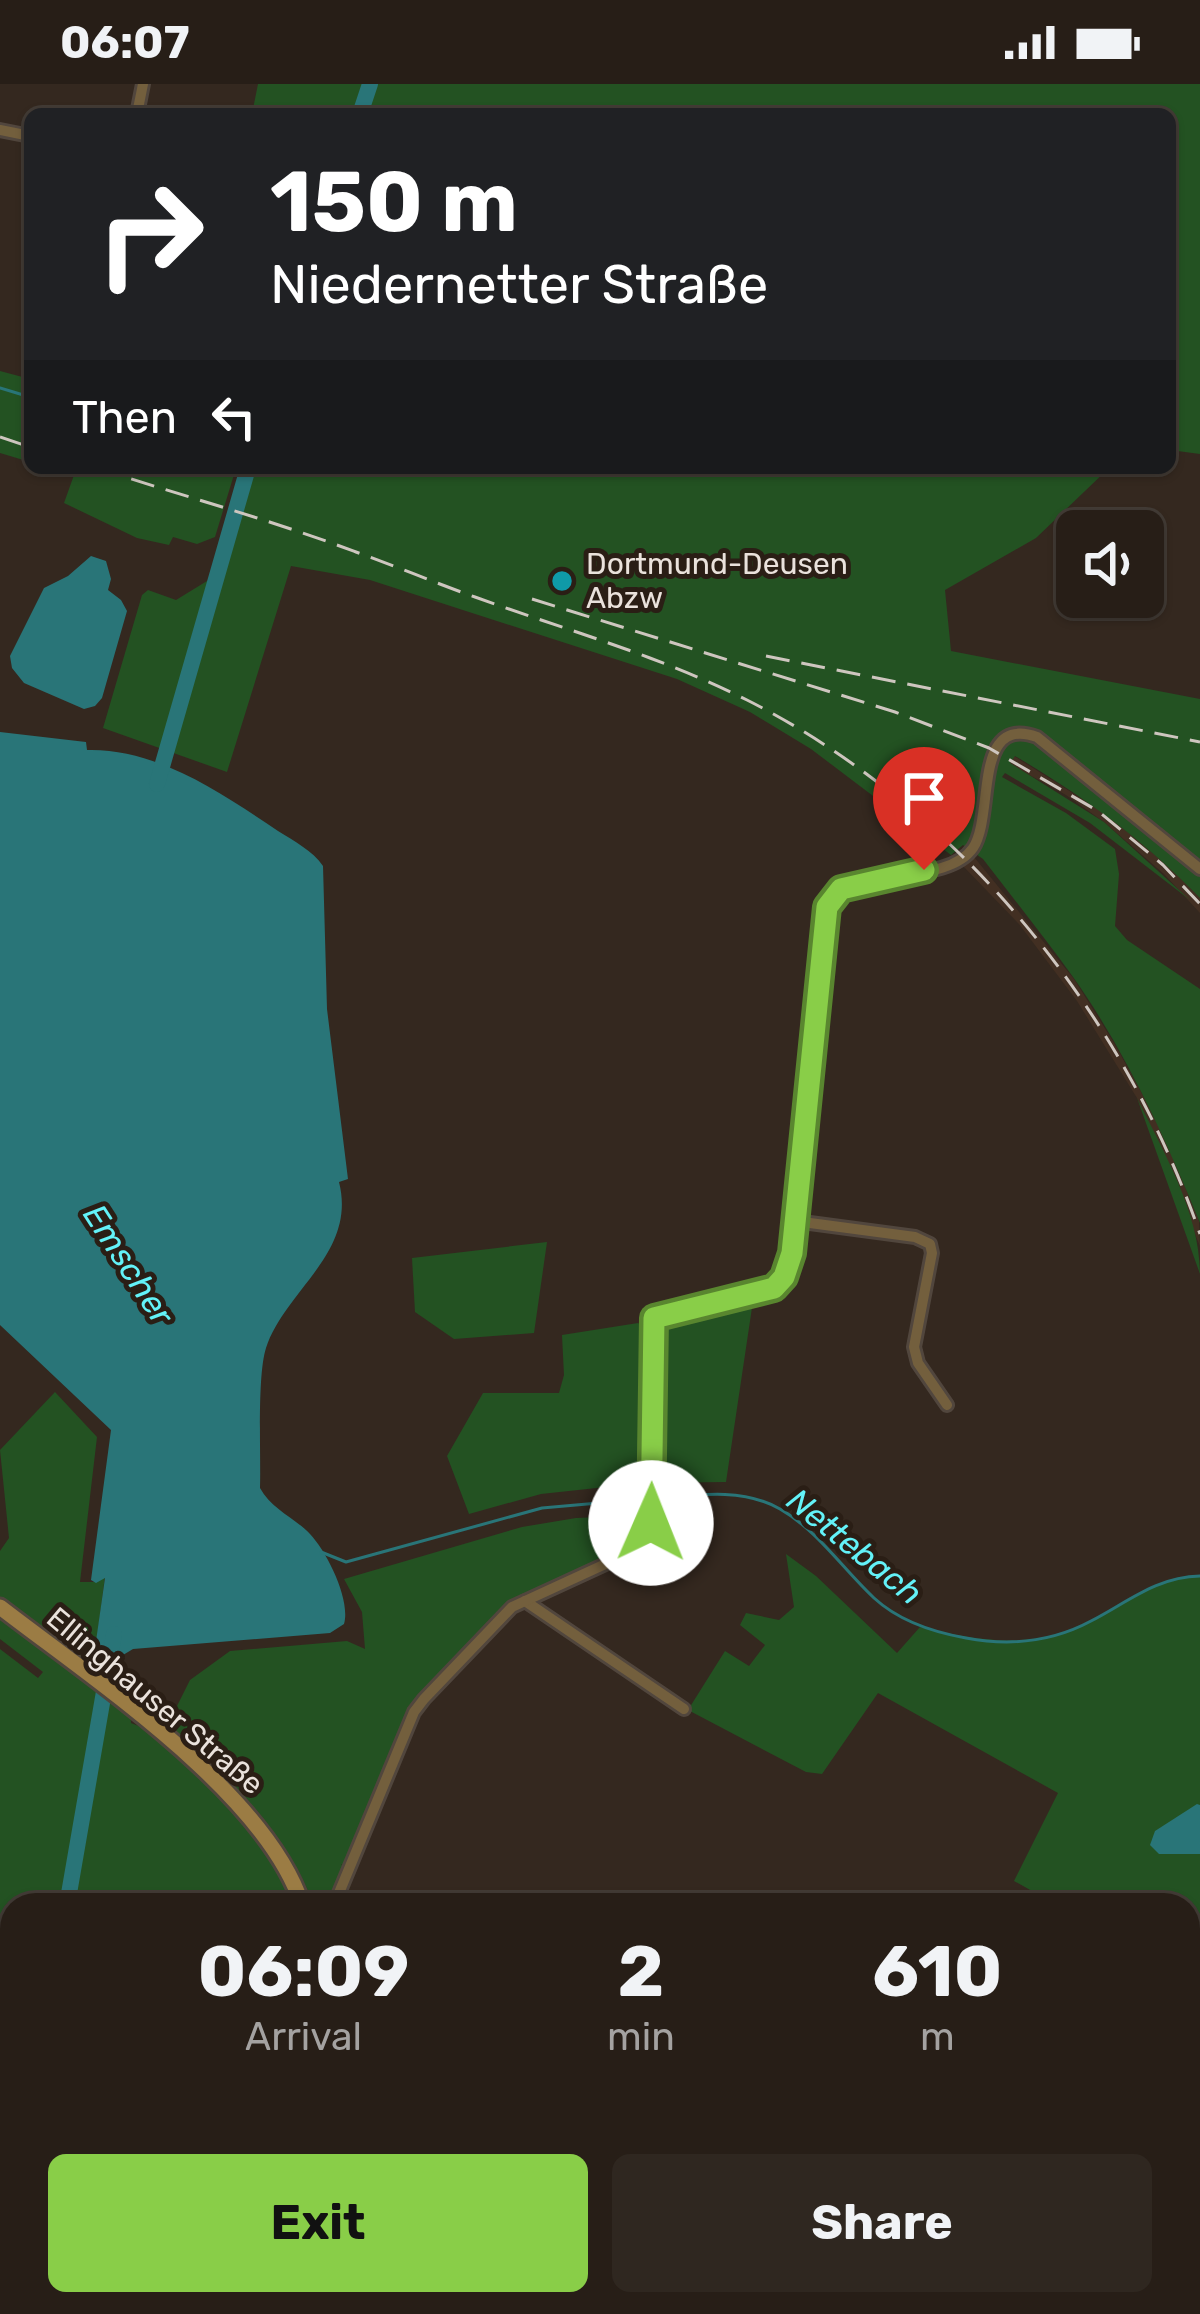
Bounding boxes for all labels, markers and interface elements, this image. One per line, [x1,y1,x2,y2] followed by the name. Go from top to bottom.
[60,16,189,69] text: 06:07
[270,152,518,252] text: 150 m
[72,156,228,312] icon: right
[270,253,768,317] text: Niedernetter Straße
[201,384,267,450] icon: left
[72,391,177,444] text: Then
[1056,510,1164,618] map controls
[1056,510,1164,618] button: sound
[586,546,848,616] place label: Dortmund-Deusen Abzw
[549,568,575,594] marker: Dortmund-Deusen Abzw
[873,747,975,870] pin
[891,765,957,831] icon: arrive
[75,1197,183,1333] water label: Emscher
[588,1460,714,1586] position arrow
[779,1480,930,1613] water label: Nettebach
[39,1600,271,1802] street label: Ellinghauser Straße
[198,1929,410,2014] text: 06:09
[618,1929,664,2014] text: 2
[872,1929,1002,2014] text: 610
[245,2014,362,2060] text: Arrival
[607,2014,675,2060] text: min
[920,2014,955,2060] text: m
[48,2154,588,2292] button: Exit
[612,2154,1152,2292] button: Share

